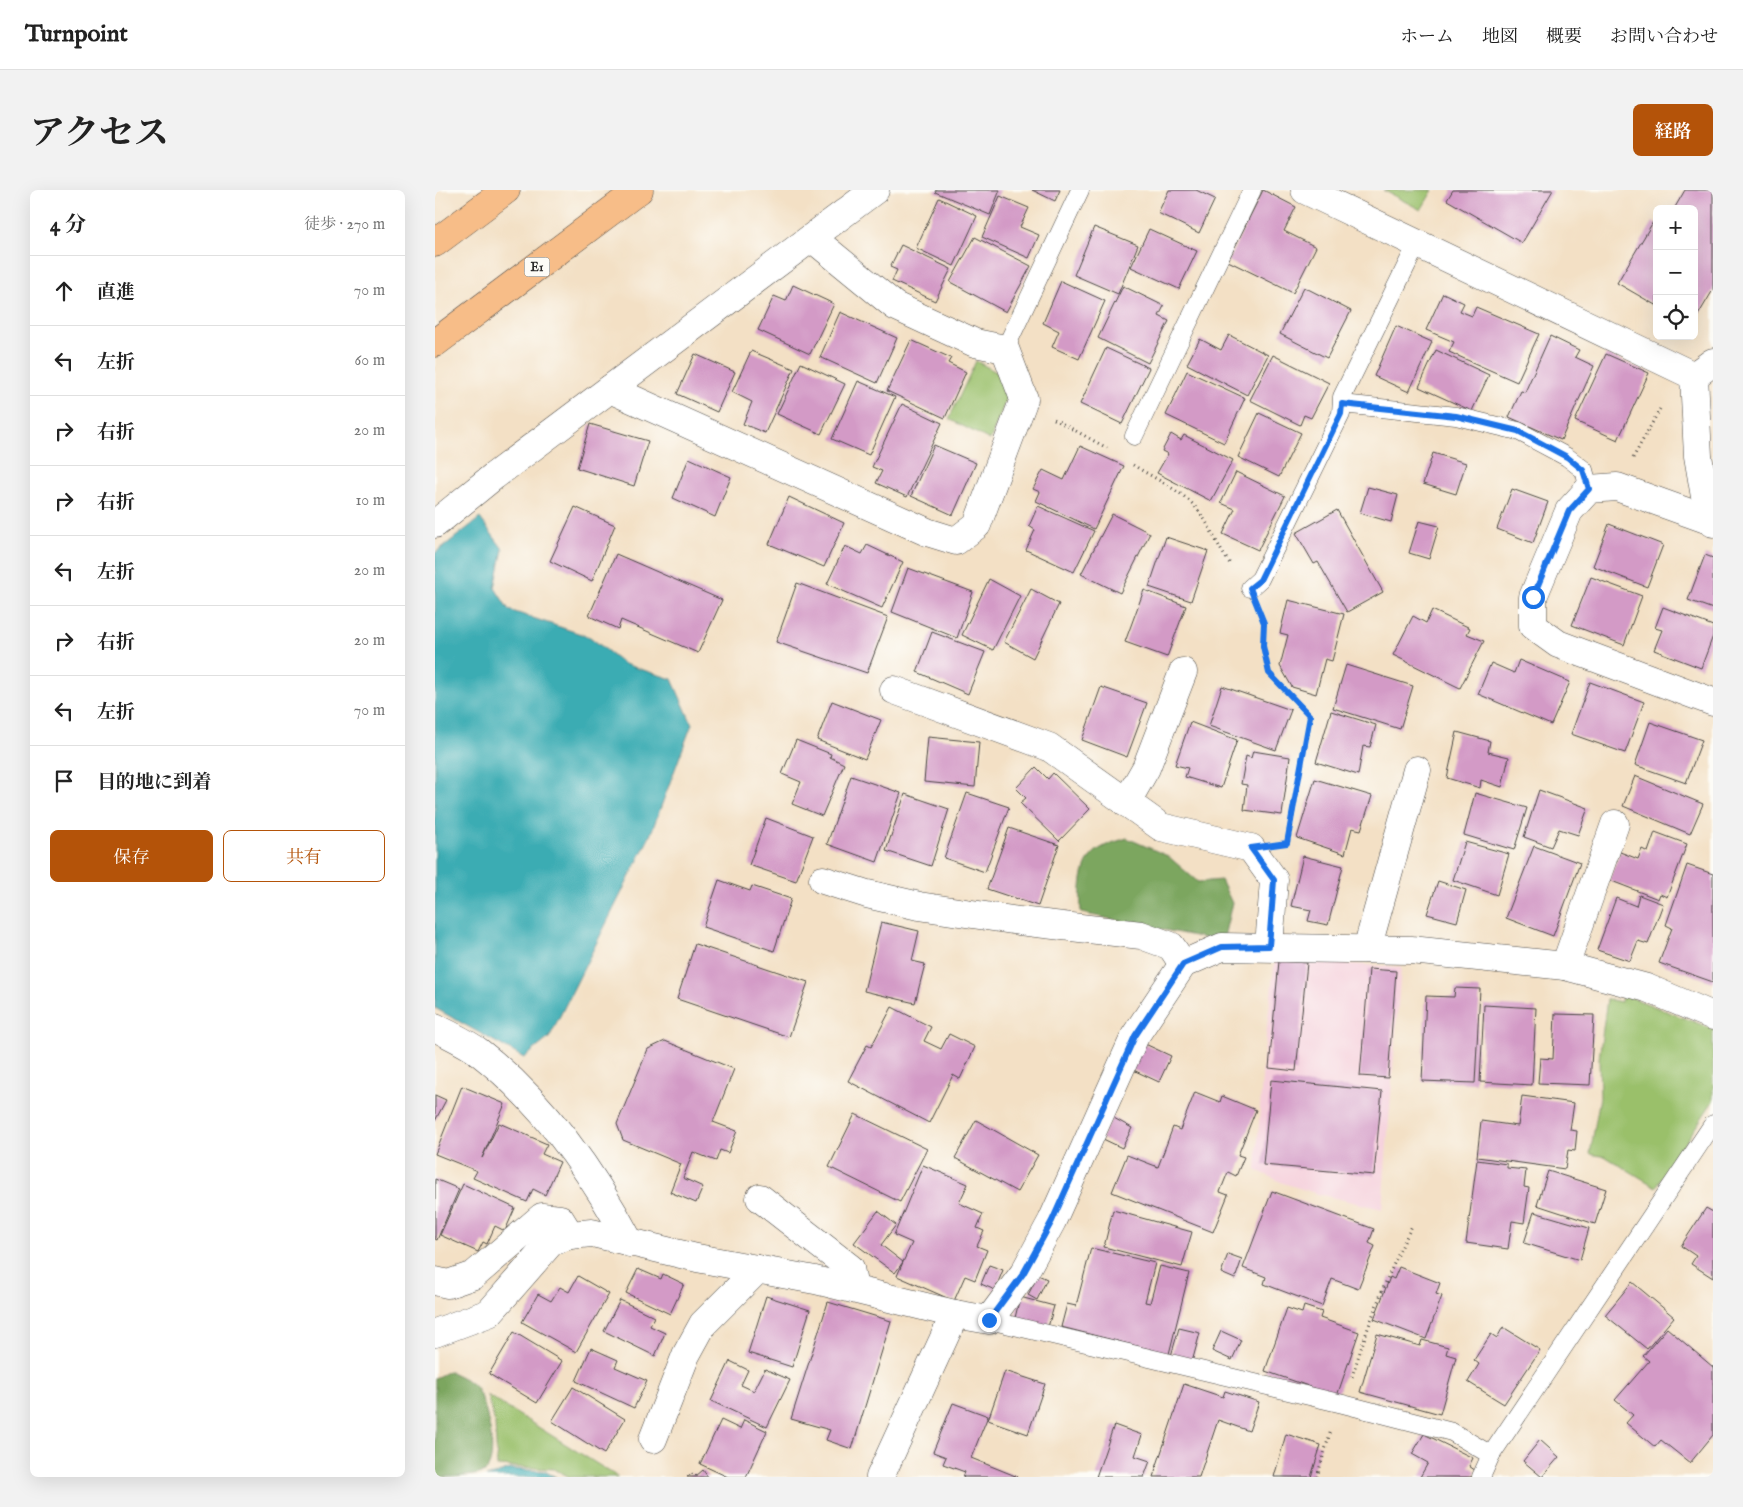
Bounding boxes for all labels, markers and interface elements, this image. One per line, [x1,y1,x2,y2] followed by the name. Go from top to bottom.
[25,19,128,50] text: Turnpoint
[1400,26,1454,49] text: ホーム
[1482,26,1518,49] text: 地図
[1546,26,1582,49] text: 概要
[1610,26,1718,49] text: お問い合わせ
[1633,104,1713,156] button: 経路
[30,112,169,157] text: アクセス
[1653,205,1698,340] map controls
[1653,205,1698,250] button: +
[50,212,86,239] text: 4 分
[304,215,385,235] text: 徒歩 · 270 m
[1653,250,1698,295] button: −
[525,258,549,276] road number: E1
[50,277,78,305] icon: ahead
[97,281,135,305] text: 直進
[354,281,385,301] text: 70 m
[1653,295,1698,340] button: locate
[50,347,78,375] icon: left
[97,351,135,375] text: 左折
[355,351,385,371] text: 60 m
[50,417,78,445] icon: right
[97,421,135,445] text: 右折
[354,421,385,441] text: 20 m
[50,487,78,515] icon: right
[97,491,135,515] text: 右折
[355,491,385,511] text: 10 m
[50,557,78,585] icon: left
[97,561,135,585] text: 左折
[354,561,385,581] text: 20 m
[1522,586,1545,609] route start
[50,627,78,655] icon: right
[97,631,135,655] text: 右折
[354,631,385,651] text: 20 m
[50,697,78,725] icon: left
[97,701,135,725] text: 左折
[354,701,385,721] text: 70 m
[50,767,78,795] icon: arrive
[97,771,211,795] text: 目的地に到着
[50,830,213,882] button: 保存
[223,830,385,882] button: 共有
[978,1309,1001,1332] route end

